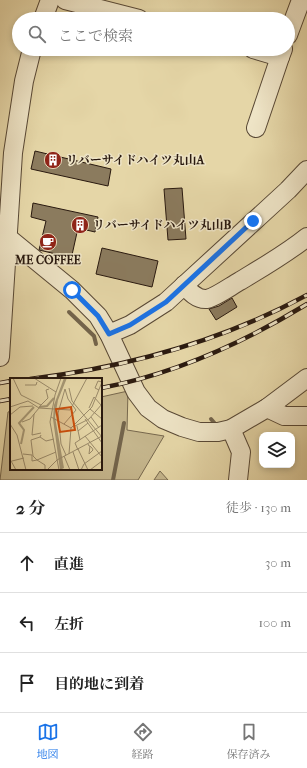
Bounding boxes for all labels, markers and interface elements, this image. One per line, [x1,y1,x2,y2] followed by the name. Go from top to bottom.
[12,12,295,56] search box
[26,23,48,45] icon: search
[58,27,133,45] text: ここで検索
[43,150,63,170] building icon: リバーサイドハイツ丸山A
[66,153,206,167] place label: リバーサイドハイツ丸山A
[244,212,262,230] route end
[70,215,90,235] building icon: リバーサイドハイツ丸山B
[93,218,232,232] place label: リバーサイドハイツ丸山B
[38,232,58,252] cafe icon: ME COFFEE
[14,253,82,267] place label: ME COFFEE
[63,281,81,299] route start
[10,378,102,470] inset map
[259,432,295,468] map controls
[259,432,295,468] button: layers
[16,498,45,518] text: 2 分
[226,500,291,515] text: 徒歩 · 130 m
[16,552,38,574] icon: ahead
[54,555,84,573] text: 直進
[265,555,291,570] text: 30 m
[16,612,38,634] icon: left
[54,615,84,633] text: 左折
[258,615,291,630] text: 100 m
[16,672,38,694] icon: arrive
[54,675,144,693] text: 目的地に到着
[37,721,59,761] tab: 地図
[132,721,154,761] tab: 経路
[227,721,271,761] tab: 保存済み

